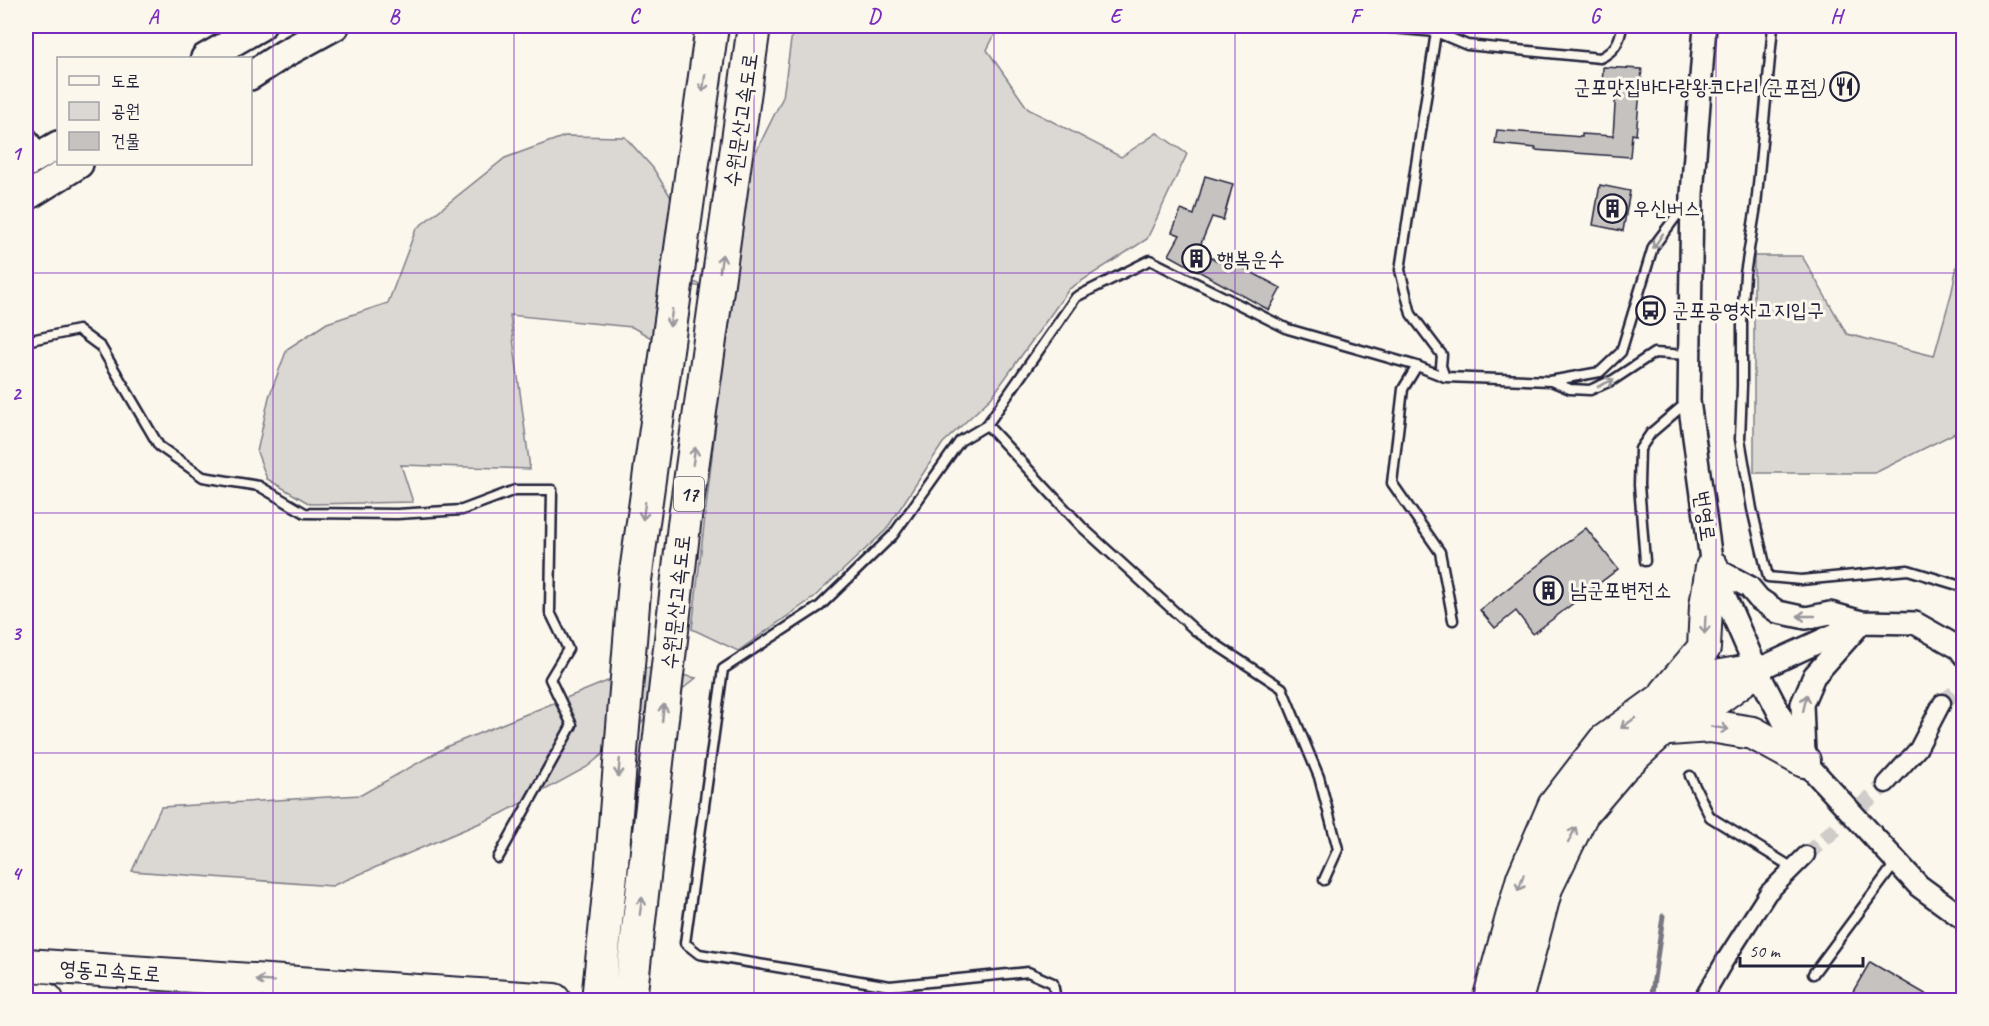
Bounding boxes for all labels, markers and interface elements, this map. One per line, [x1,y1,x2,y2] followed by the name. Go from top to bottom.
[148,4,160,29] text: A
[389,4,401,29] text: B
[629,4,641,29] text: C
[868,4,882,29] text: D
[1110,4,1124,29] text: E
[1350,4,1364,29] text: F
[1590,4,1603,29] text: G
[1830,4,1845,29] text: H
[719,51,763,189] street label: 수원문산고속도로
[57,57,252,165] legend
[111,70,140,92] text: 도로
[1829,71,1861,103] restaurant icon: 군포맛집바다랑왕코다리(군포점)
[698,73,709,93] one-way arrow
[1574,74,1825,100] place label: 군포맛집바다랑왕코다리(군포점)
[111,100,140,122] text: 공원
[111,130,140,152] text: 건물
[12,141,23,166] text: 1
[1596,192,1628,224] building icon: 우신버스
[1633,195,1701,221] place label: 우신버스
[1652,232,1664,249] one-way arrow
[1180,243,1212,275] building icon: 행복운수
[1217,246,1285,272] place label: 행복운수
[716,254,727,274] one-way arrow
[1635,294,1667,326] bus stop icon: 군포공영차고지입구
[1672,297,1824,323] place label: 군포공영차고지입구
[665,308,676,328] one-way arrow
[1596,377,1614,389] one-way arrow
[12,381,23,406] text: 2
[689,447,700,467] one-way arrow
[674,477,704,511] road number: 17
[1689,489,1721,543] street label: 번영로
[639,501,650,521] one-way arrow
[656,533,696,671] street label: 수원문산고속도로
[1533,574,1565,606] building icon: 남군포변전소
[1570,577,1671,603] place label: 남군포변전소
[1796,610,1816,622] one-way arrow
[1700,615,1711,635] one-way arrow
[12,621,23,646] text: 3
[1799,694,1811,713] one-way arrow
[658,703,669,723] one-way arrow
[1620,717,1636,730] one-way arrow
[1710,723,1730,734] one-way arrow
[614,758,625,778] one-way arrow
[1566,827,1578,845] one-way arrow
[12,861,24,886] text: 4
[1515,873,1526,892] one-way arrow
[636,897,647,917] one-way arrow
[1740,930,1863,968] scale bar
[1749,940,1782,962] text: 50 m
[59,954,161,988] street label: 영동고속도로
[256,976,276,987] one-way arrow

